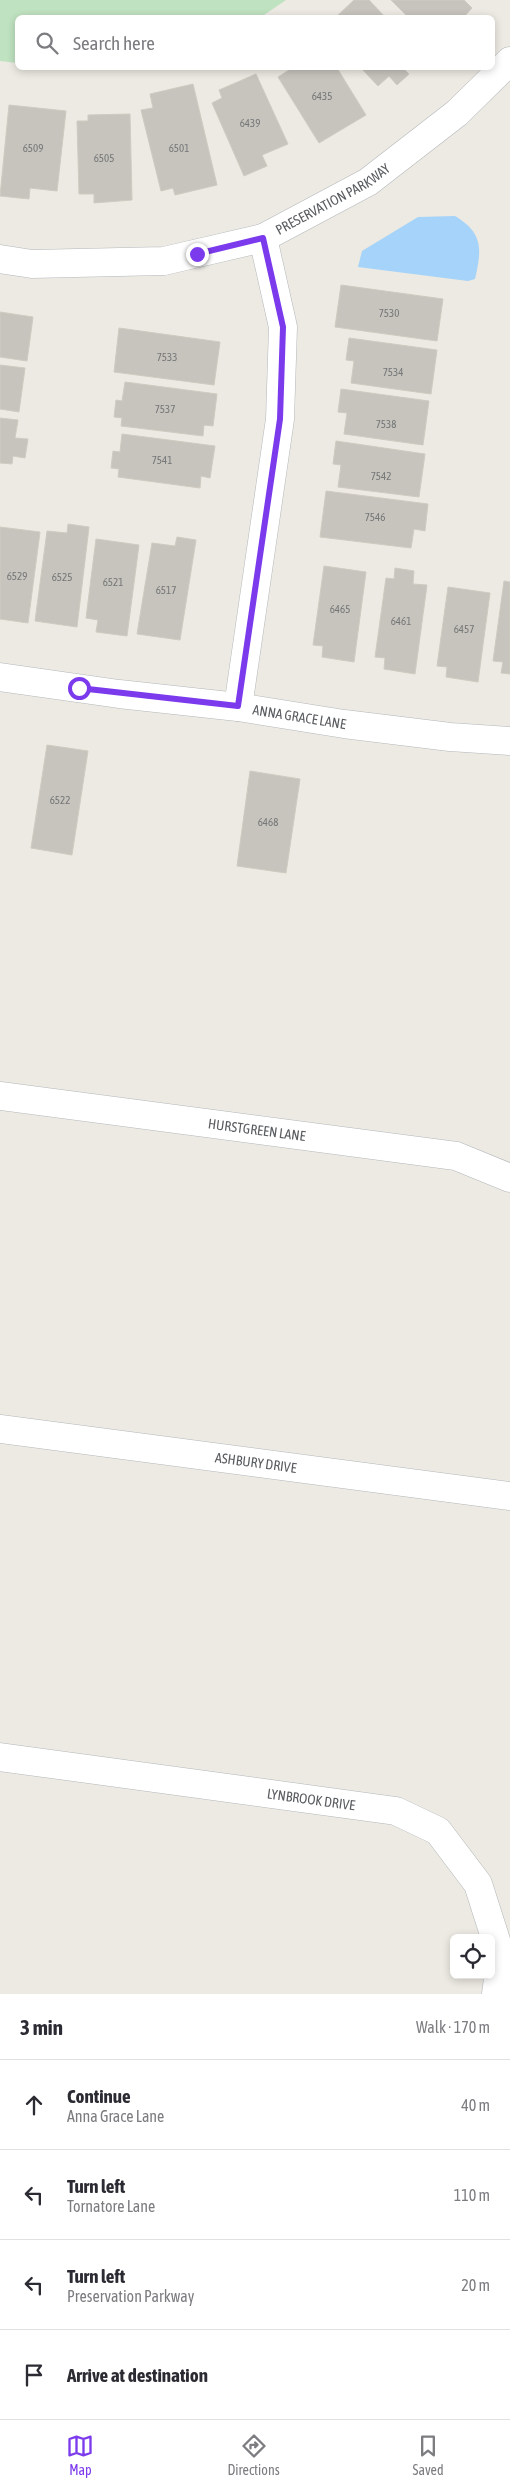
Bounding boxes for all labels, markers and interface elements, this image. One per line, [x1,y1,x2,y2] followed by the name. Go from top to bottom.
[15,15,495,70] search box
[33,29,61,57] icon: search
[73,32,155,54] text: Search here
[312,90,332,102] house number: 6435
[240,117,260,129] house number: 6439
[23,142,43,154] house number: 6509
[169,142,189,154] house number: 6501
[94,152,114,164] house number: 6505
[273,160,394,238] street label: PRESERVATION PARKWAY
[186,243,209,266] route end
[379,307,399,319] house number: 7530
[157,351,177,363] house number: 7533
[383,366,403,378] house number: 7534
[155,403,175,415] house number: 7537
[376,418,396,430] house number: 7538
[152,454,172,466] house number: 7541
[371,470,391,482] house number: 7542
[365,511,385,523] house number: 7546
[7,570,27,582] house number: 6529
[52,571,72,583] house number: 6525
[103,576,123,588] house number: 6521
[156,584,176,596] house number: 6517
[330,603,350,615] house number: 6465
[391,615,411,627] house number: 6461
[454,623,474,635] house number: 6457
[68,677,91,700] route start
[252,701,347,732] street label: ANNA GRACE LANE
[50,794,70,806] house number: 6522
[258,816,278,828] house number: 6468
[207,1115,307,1144] street label: HURSTGREEN LANE
[214,1449,298,1476] street label: ASHBURY DRIVE
[266,1785,356,1813] street label: LYNBROOK DRIVE
[450,1934,495,1979] map controls
[450,1934,495,1979] button: locate
[20,2015,63,2039] text: 3 min
[416,2018,490,2036] text: Walk · 170 m
[67,2085,131,2107] text: Continue
[20,2091,48,2119] icon: ahead
[461,2096,490,2114] text: 40 m
[67,2107,164,2125] text: Anna Grace Lane
[67,2175,125,2197] text: Turn left
[20,2181,48,2209] icon: left
[454,2186,490,2204] text: 110 m
[67,2197,155,2215] text: Tornatore Lane
[67,2265,125,2287] text: Turn left
[20,2271,48,2299] icon: left
[461,2276,490,2294] text: 20 m
[67,2287,194,2305] text: Preservation Parkway
[20,2361,48,2389] icon: arrive
[67,2364,208,2386] text: Arrive at destination
[66,2432,94,2478] tab: Map
[227,2432,280,2478] tab: Directions
[413,2432,444,2478] tab: Saved

